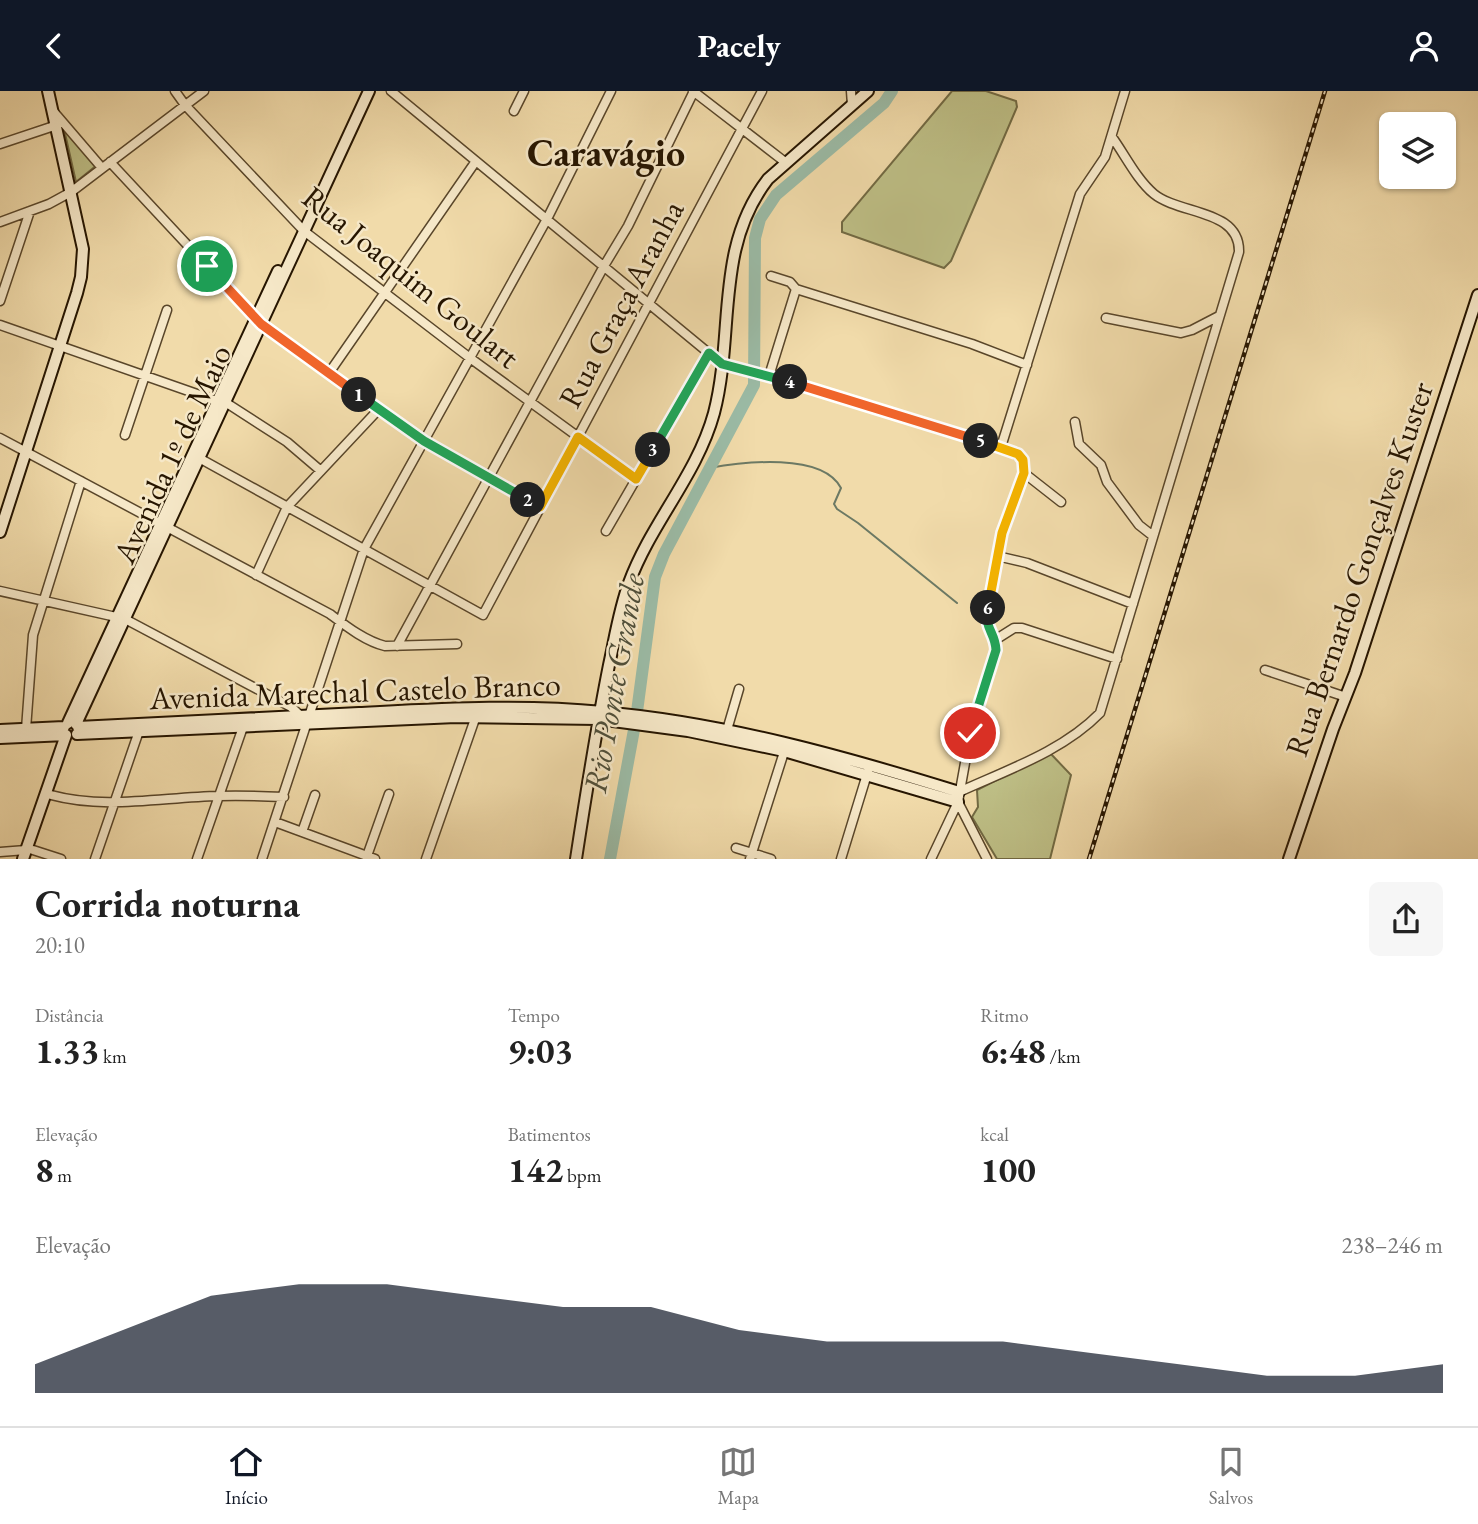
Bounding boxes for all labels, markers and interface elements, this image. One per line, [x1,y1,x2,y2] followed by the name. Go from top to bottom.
[697,25,781,67] text: Pacely
[35,27,73,65] icon: back
[1405,27,1443,65] icon: person
[1379,112,1456,189] map controls
[1379,112,1456,189] button: layers
[527,128,685,177] district label: Caravágio
[294,176,528,378] street label: Rua Joaquim Goulart
[549,193,693,415] street label: Rua Graça Aranha
[177,236,237,296] pin
[188,247,226,285] icon: arrive
[102,338,241,571] street label: Avenida 1º de Maio
[772,365,808,399] pin: 4
[784,369,795,394] text: 4
[1275,376,1443,762] street label: Rua Bernardo Gonçalves Kuster
[342,377,376,413] pin: 1
[353,382,364,407] text: 1
[964,423,998,459] pin: 5
[975,428,986,453] text: 5
[636,433,670,467] pin: 3
[647,437,658,462] text: 3
[510,483,546,517] pin: 2
[522,487,533,512] text: 2
[573,569,654,796] water label: Rio Ponte Grande
[970,591,1006,625] pin: 6
[982,595,993,620] text: 6
[148,663,561,719] street label: Avenida Marechal Castelo Branco
[940,703,1000,763] pin
[951,714,989,752] icon: check
[35,879,300,928] text: Corrida noturna
[1369,882,1443,956] button: share
[35,930,85,960] text: 20:10
[35,1003,104,1028] text: Distância
[508,1003,560,1028] text: Tempo
[980,1003,1029,1028] text: Ritmo
[35,1028,99,1073] text: 1.33
[508,1028,573,1073] text: 9:03
[980,1028,1046,1073] text: 6:48
[99,1044,127,1069] text: km
[1046,1044,1081,1069] text: /km
[35,1122,98,1147] text: Elevação
[508,1122,591,1147] text: Batimentos
[980,1122,1009,1147] text: kcal
[35,1147,54,1192] text: 8
[508,1147,563,1192] text: 142
[980,1147,1036,1192] text: 100
[54,1163,72,1188] text: m
[563,1163,601,1188] text: bpm
[35,1230,111,1260] text: Elevação
[1342,1230,1443,1260] text: 238–246 m
[225,1443,268,1510] tab: Início
[718,1443,759,1510] tab: Mapa
[1209,1443,1253,1510] tab: Salvos

